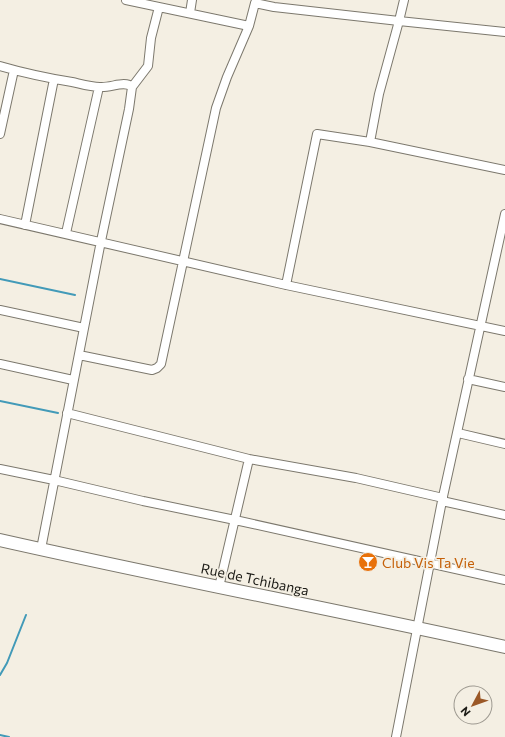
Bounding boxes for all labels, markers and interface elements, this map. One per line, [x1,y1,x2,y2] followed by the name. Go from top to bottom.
[357,551,379,573] bar icon: Club Vis Ta Vie
[382,554,475,571] place label: Club Vis Ta Vie
[199,559,311,599] street label: Rue de Tchibanga
[453,685,493,725] north arrow
[457,705,473,719] text: N

